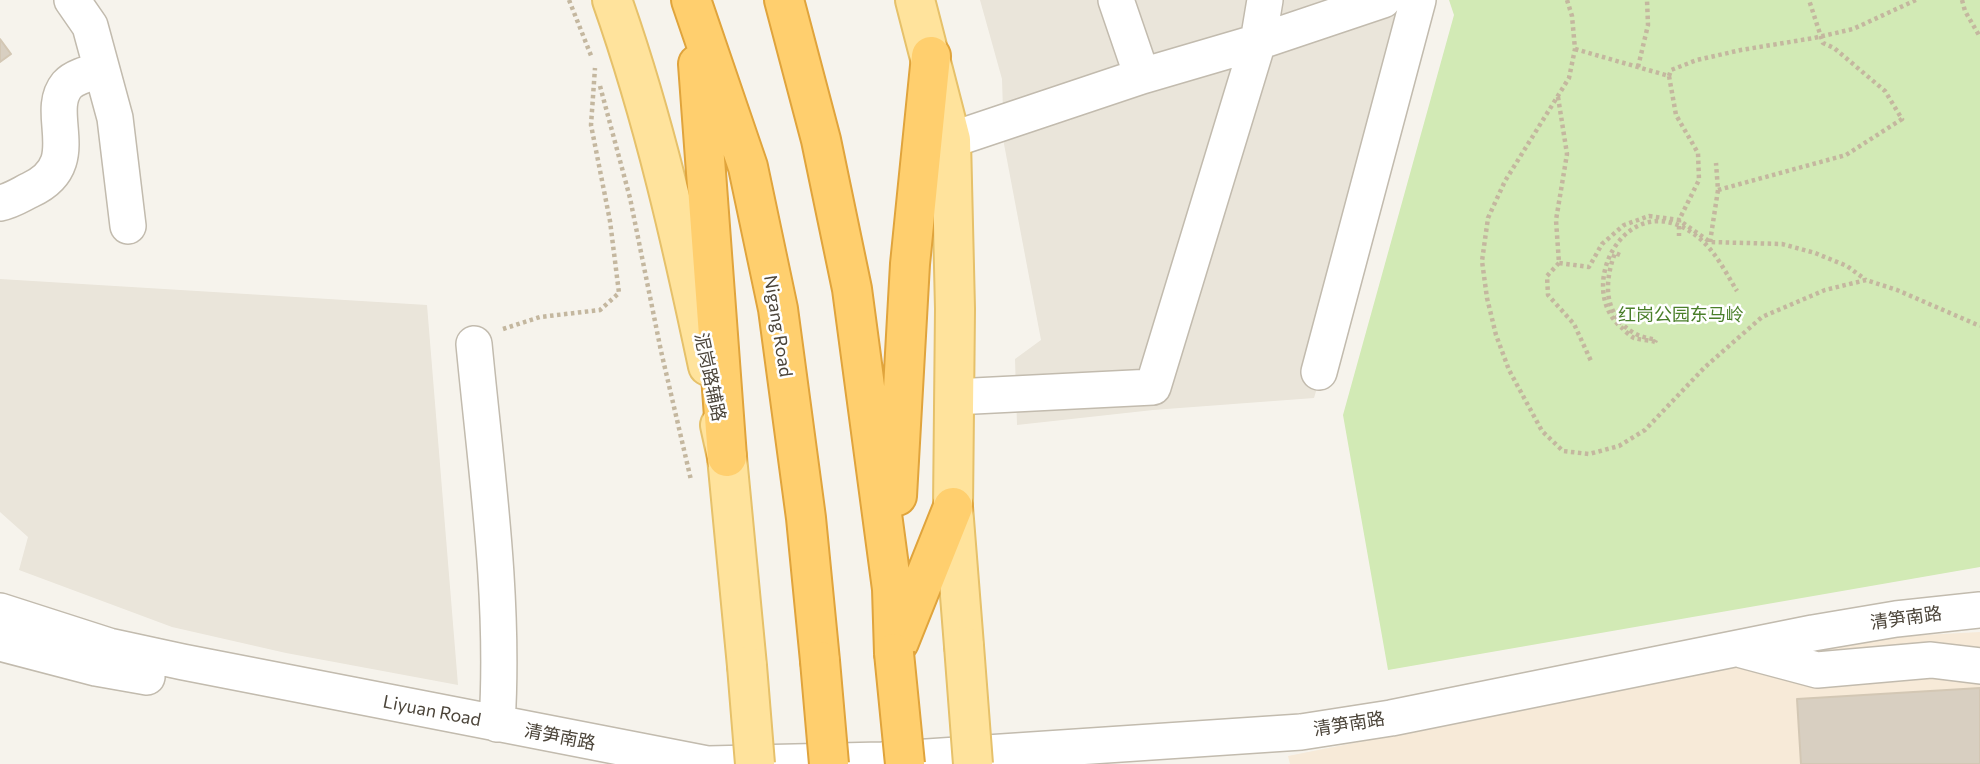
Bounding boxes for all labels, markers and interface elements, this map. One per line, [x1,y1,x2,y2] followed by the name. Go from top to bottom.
[759,274,797,378] street label: Nigang Road
[1618,304,1744,326] park label: 红岗公园东马岭
[690,331,730,423] street label: 泥岗路辅路
[1869,602,1943,634] street label: 清笋南路
[381,691,483,731] street label: Liyuan Road
[1312,708,1386,740] street label: 清笋南路
[523,720,597,754] street label: 清笋南路

